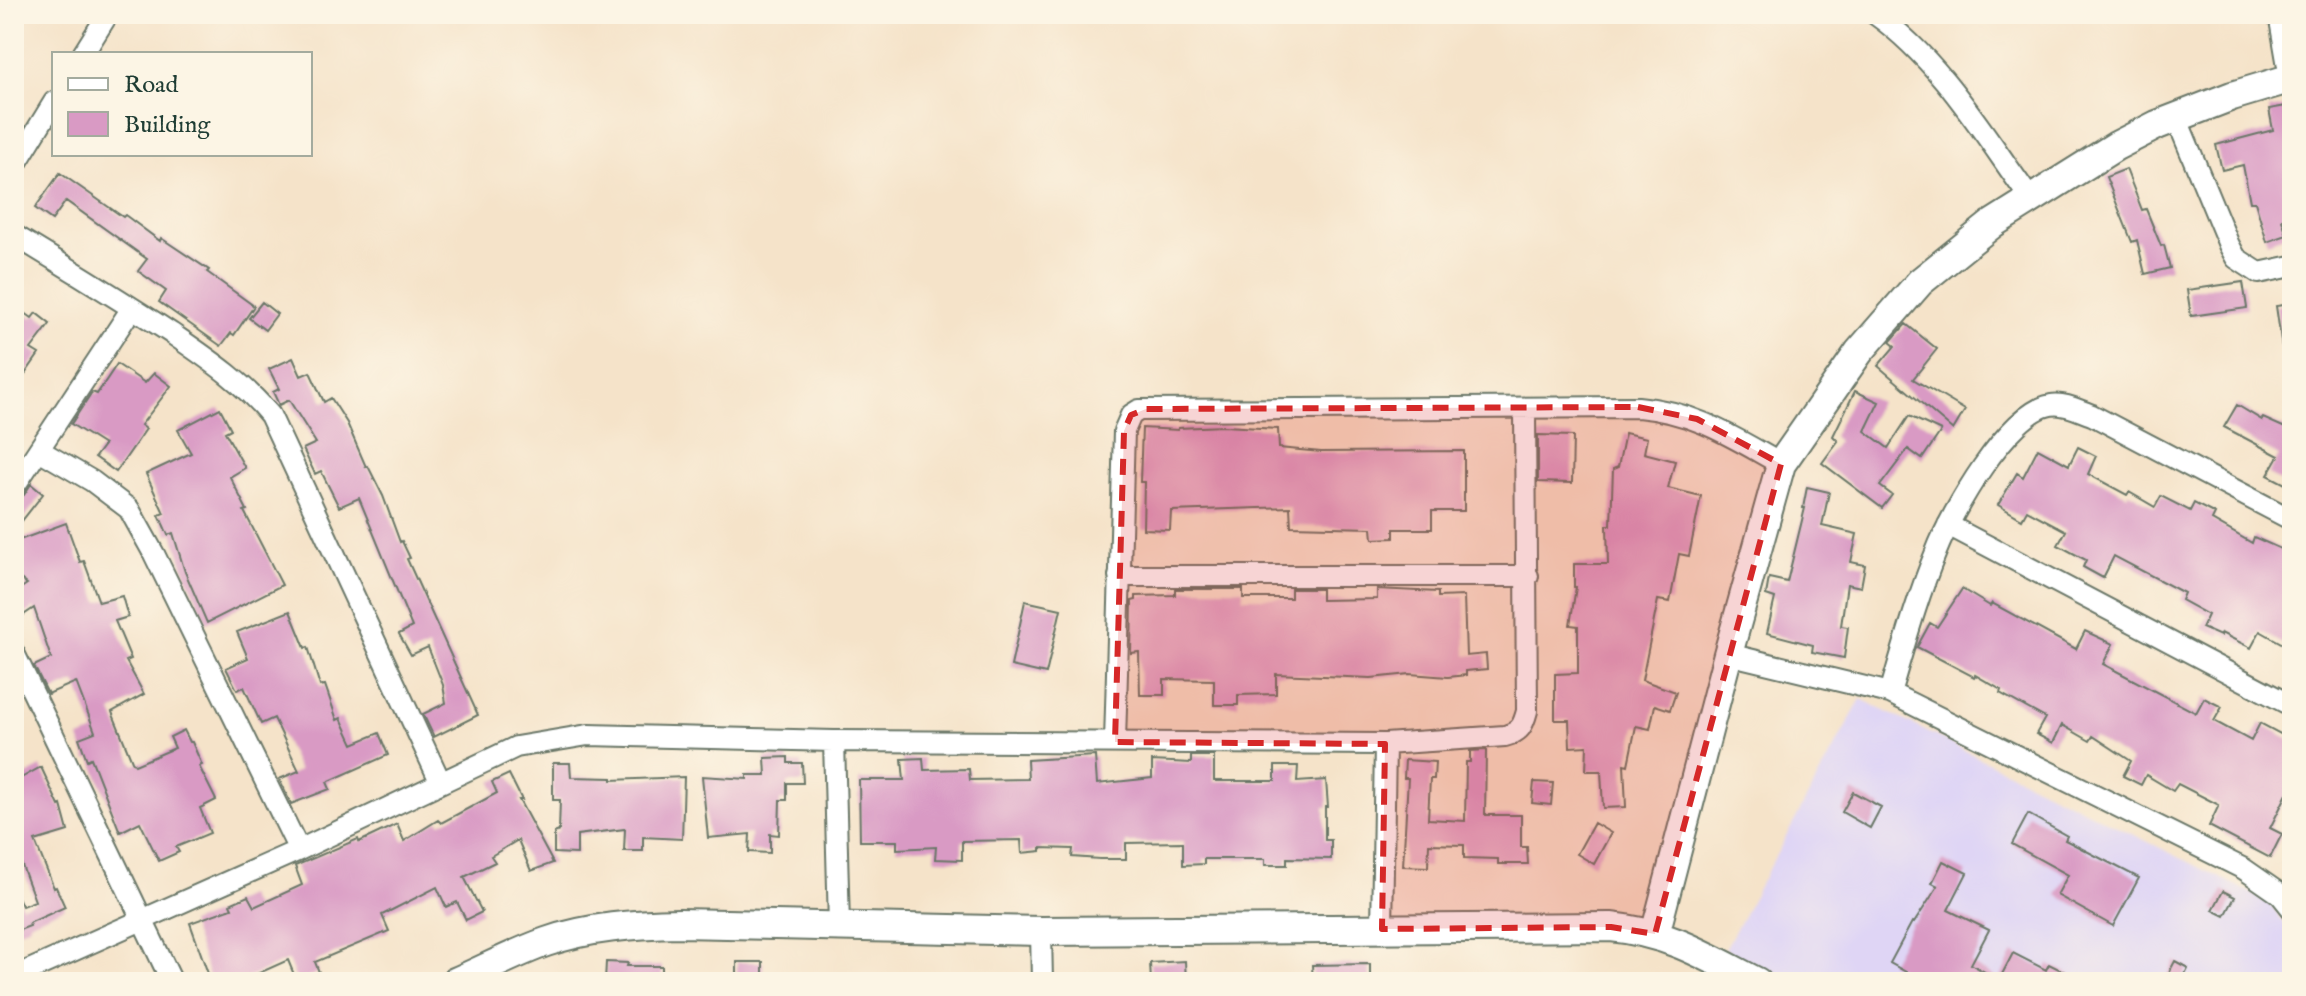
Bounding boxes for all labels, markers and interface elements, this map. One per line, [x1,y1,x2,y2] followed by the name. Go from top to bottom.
[52,52,312,156] legend
[124,70,178,101] text: Road
[124,110,211,141] text: Building

